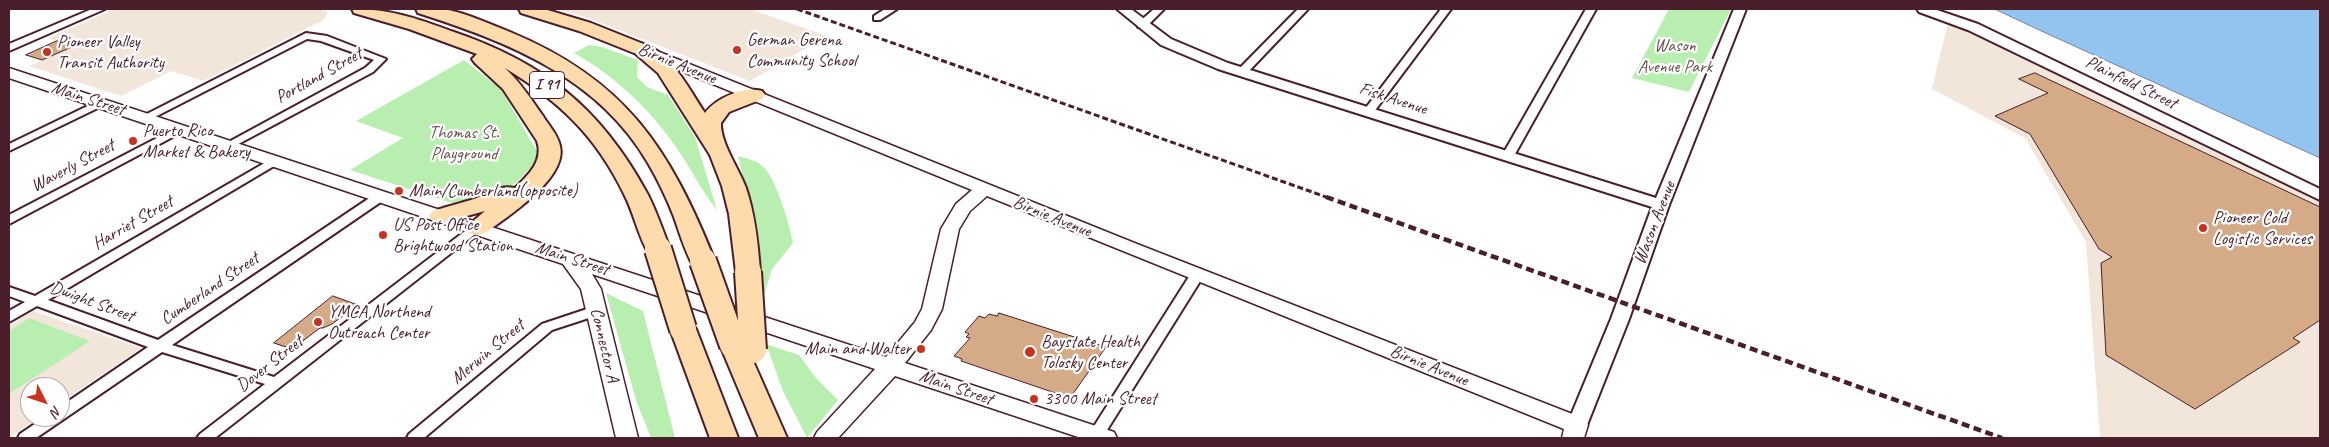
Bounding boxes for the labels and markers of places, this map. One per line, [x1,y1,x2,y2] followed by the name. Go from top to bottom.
[747,29,856,72] place label: German Gerena Community School
[57,31,164,74] place label: Pioneer Valley Transit Authority
[731,44,743,56] marker: German Gerena Community School
[41,46,53,58] marker: Pioneer Valley Transit Authority
[143,120,250,162] place label: Puerto Rico Market & Bakery
[127,135,139,147] marker: Puerto Rico Market & Bakery
[409,180,578,202] place label: Main/Cumberland(opposite)
[393,185,405,197] marker: Main/Cumberland(opposite)
[2213,207,2312,250] place label: Pioneer Cold Logistic Services
[393,214,513,256] place label: US Post Office Brightwood Station
[2197,222,2209,234] marker: Pioneer Cold Logistic Services
[377,229,389,241] marker: US Post Office Brightwood Station
[328,301,430,344] place label: YMCA Northend Outreach Center
[312,316,324,328] marker: YMCA Northend Outreach Center
[1041,331,1140,374] place label: Baystate Health Tolosky Center
[805,338,911,360] place label: Main and Walter
[915,343,927,355] marker: Main and Walter
[1023,345,1037,359] marker: Baystate Health Tolosky Center
[1044,388,1157,410] place label: 3300 Main Street
[1028,393,1040,405] marker: 3300 Main Street

